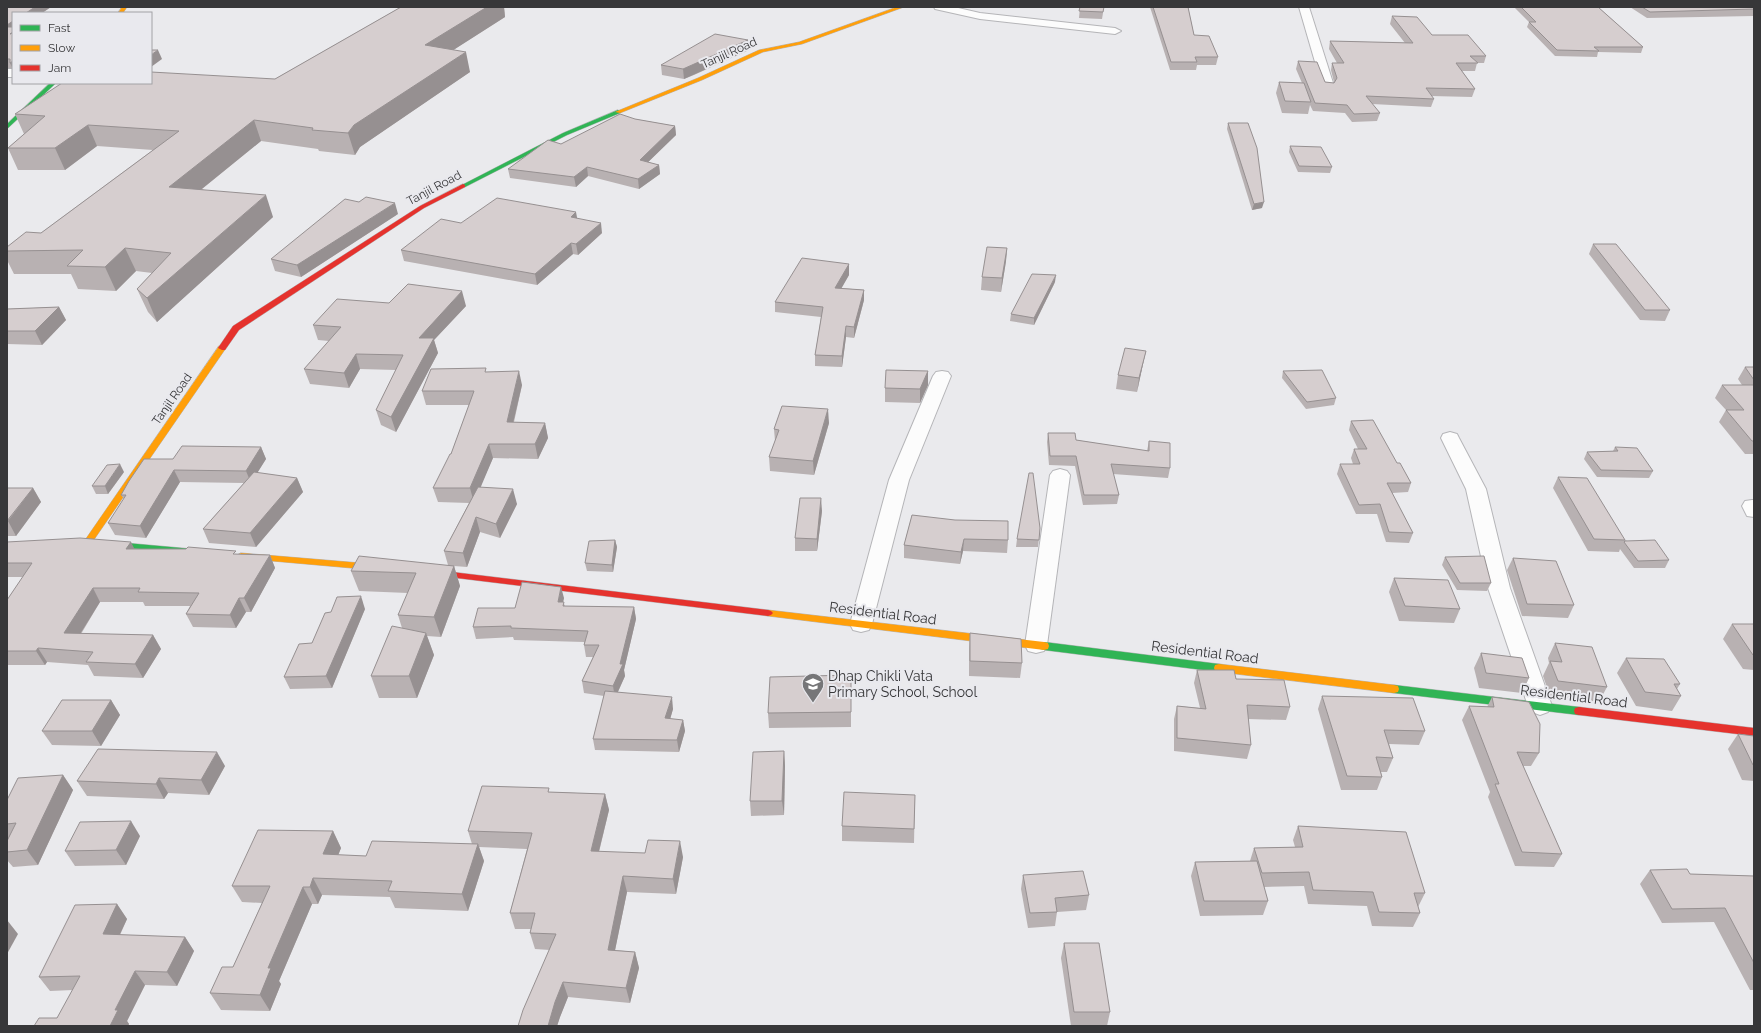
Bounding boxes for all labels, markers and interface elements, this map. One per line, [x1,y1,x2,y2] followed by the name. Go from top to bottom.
[12,12,152,84] legend
[48,21,71,35] text: Fast
[699,34,759,72] street label: Tanjil Road
[48,41,75,55] text: Slow
[48,61,71,75] text: Jam
[404,168,464,208] street label: Tanjil Road
[149,371,195,427] street label: Tanjil Road
[828,598,938,628] street label: Residential Road
[1150,637,1260,667] street label: Residential Road
[828,668,977,700] place label: Dhap Chikli Vata Primary School, School
[800,671,826,704] school or university icon: Dhap Chikli Vata Primary School, School
[1519,681,1629,711] street label: Residential Road

